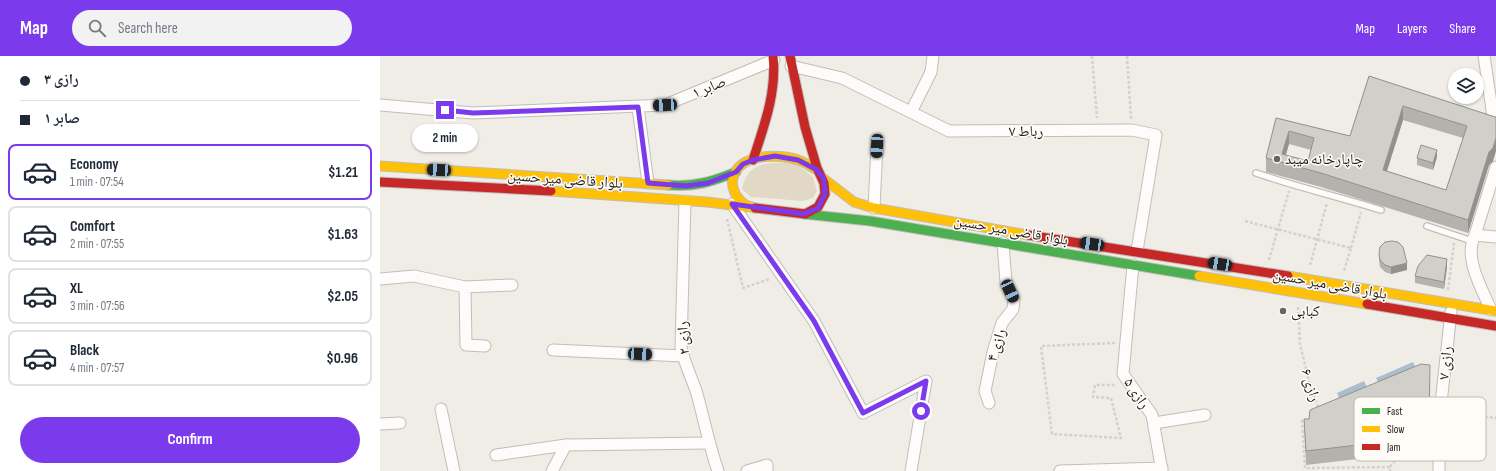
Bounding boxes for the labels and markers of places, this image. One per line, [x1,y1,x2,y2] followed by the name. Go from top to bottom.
[1285,150,1364,169] place label: چاپارخانه میبد
[1272,154,1282,164] marker: چاپارخانه میبد
[1291,302,1320,321] place label: کبابی
[1278,306,1288,316] marker: کبابی

